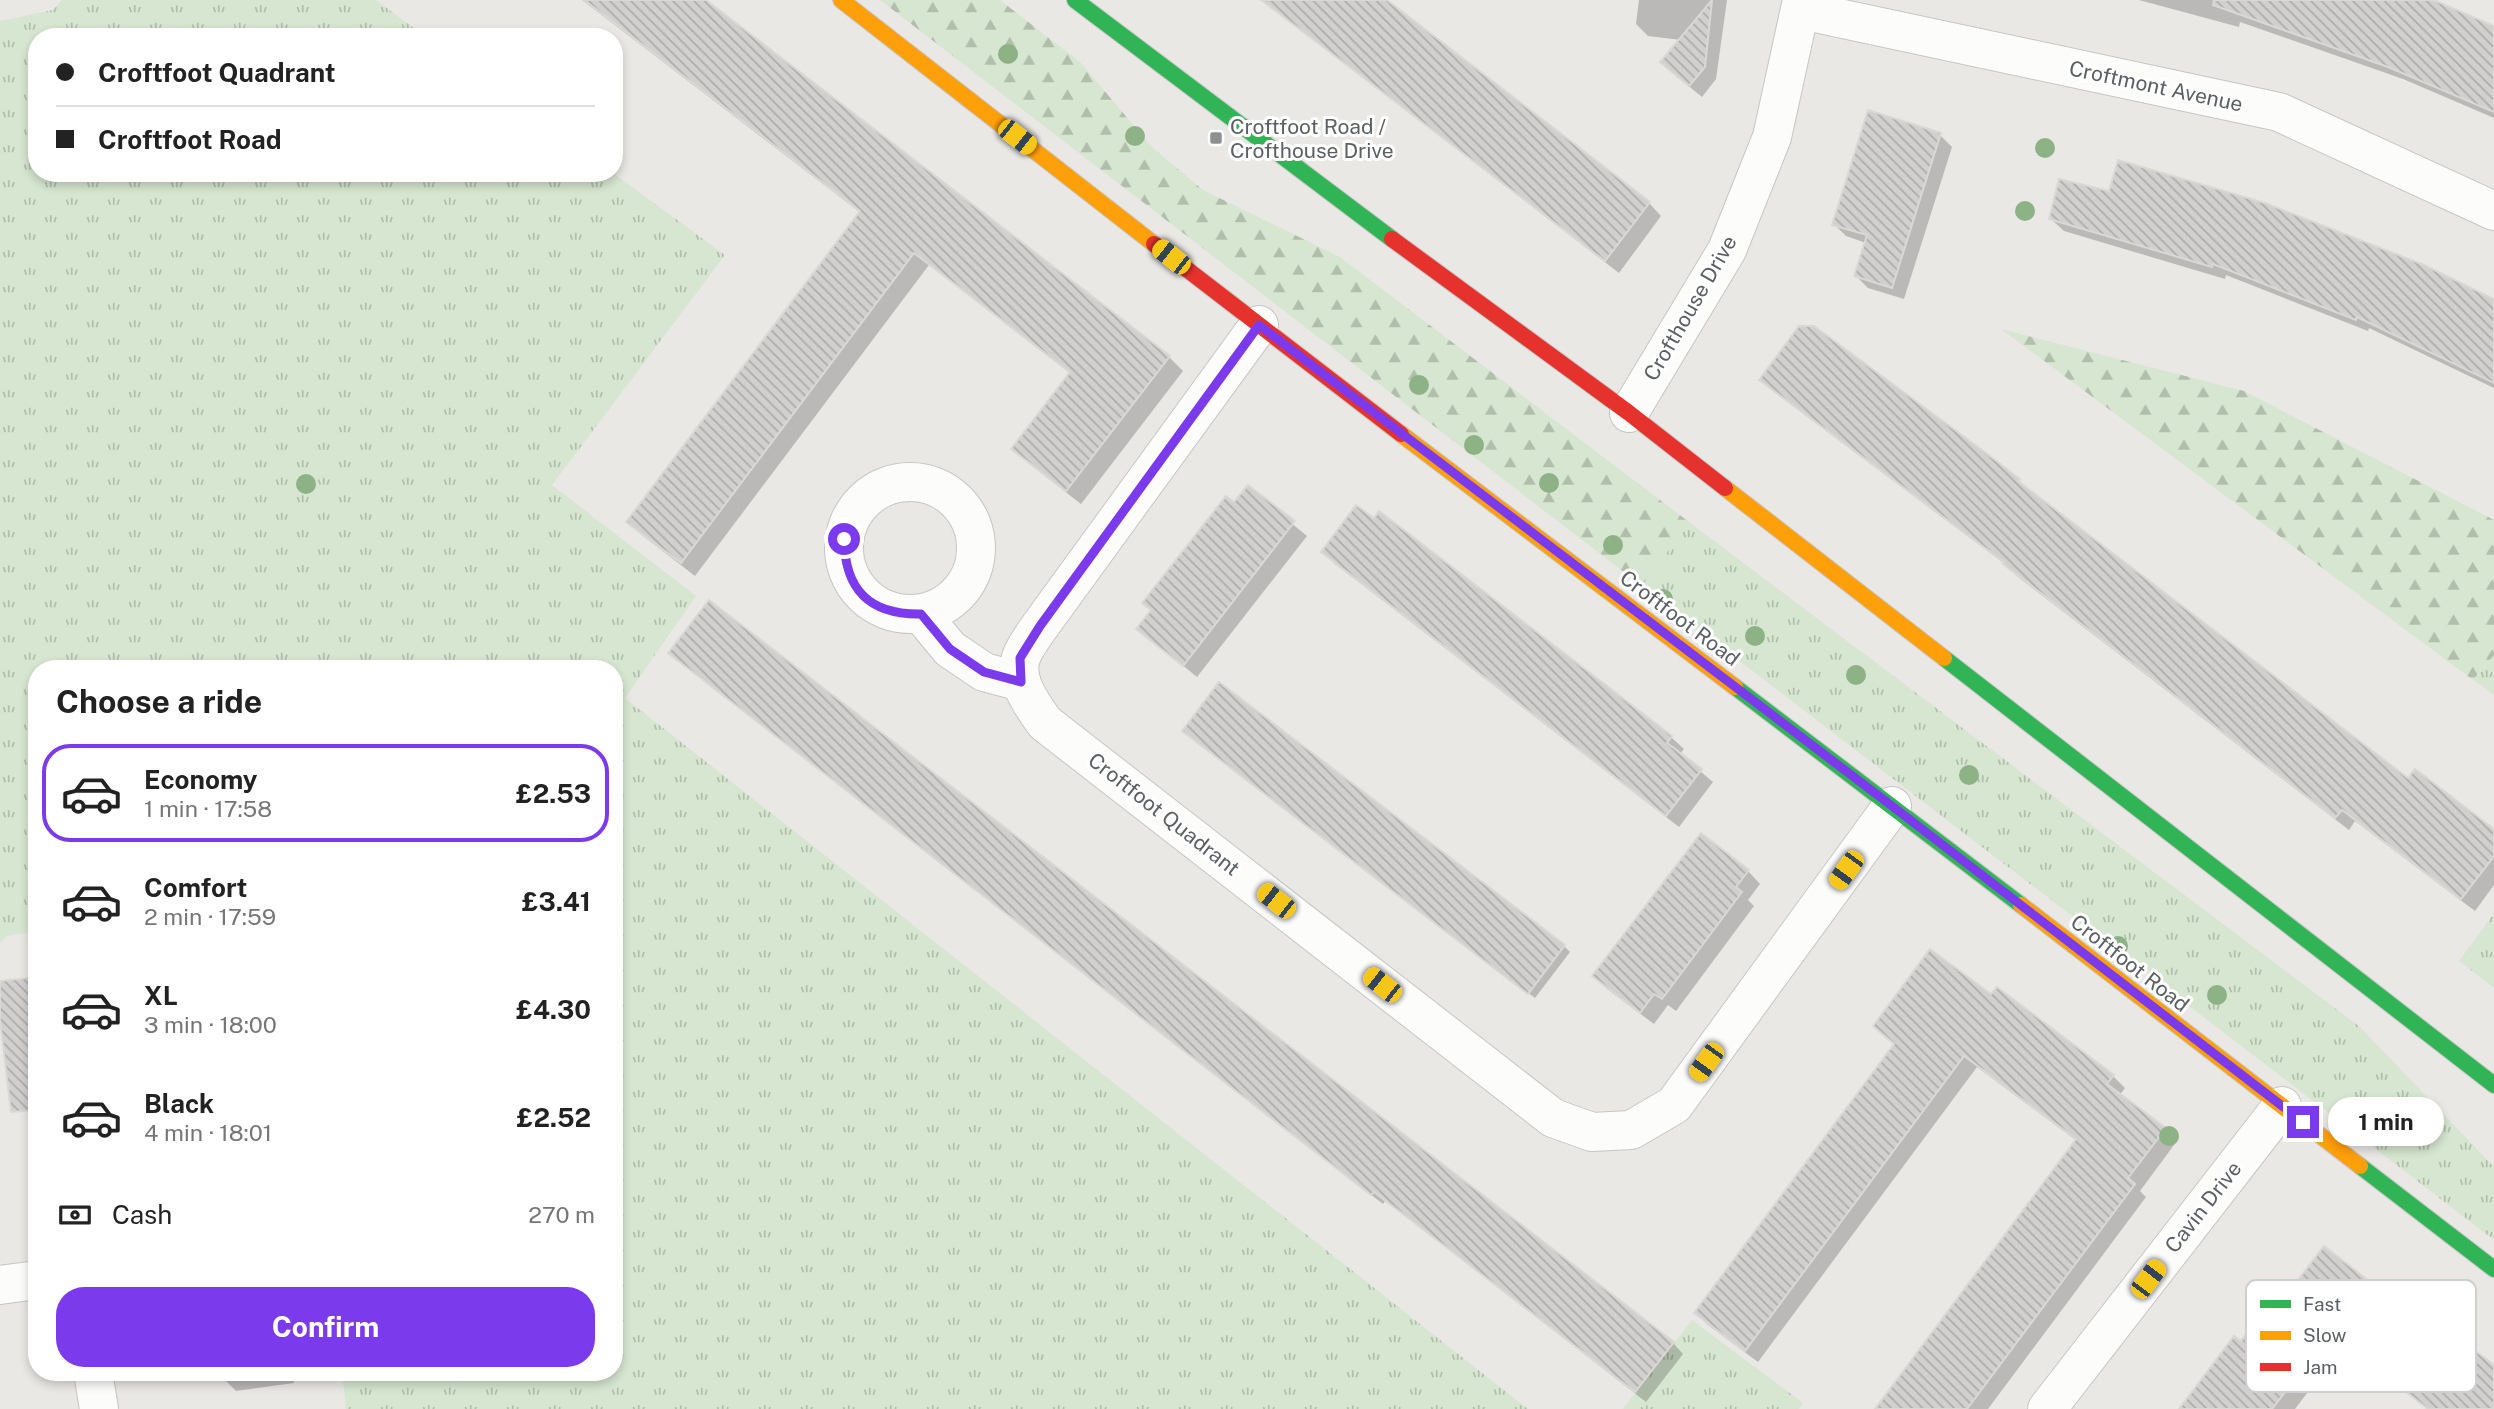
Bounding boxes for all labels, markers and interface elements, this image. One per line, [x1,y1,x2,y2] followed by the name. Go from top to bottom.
[2067,55,2245,117] street label: Croftmont Avenue
[98,57,336,88] text: Croftfoot Quadrant
[1230,114,1394,163] place label: Croftfoot Road / Crofthouse Drive
[994,116,1041,158] car
[98,124,281,155] text: Croftfoot Road
[1208,130,1224,146] marker: Croftfoot Road / Crofthouse Drive
[1638,231,1742,385] street label: Crofthouse Drive
[1148,236,1195,278] car
[828,523,860,555] route start
[1615,565,1745,671] street label: Croftfoot Road
[56,683,262,720] text: Choose a ride
[1083,747,1245,881] street label: Croftfoot Quadrant
[60,762,123,825] icon: car
[144,764,257,795] text: Economy
[516,778,591,809] text: £2.53
[144,795,272,822] text: 1 min · 17:58
[1826,847,1867,893] car
[60,870,123,933] icon: car
[144,872,247,903] text: Comfort
[1253,880,1300,922] car
[522,886,591,917] text: £3.41
[144,903,276,930] text: 2 min · 17:59
[2066,909,2194,1017] street label: Croftfoot Road
[1359,964,1406,1006] car
[60,978,123,1041] icon: car
[144,980,178,1011] text: XL
[516,994,591,1025] text: £4.30
[144,1011,277,1038] text: 3 min · 18:00
[1686,1039,1727,1085] car
[60,1086,123,1149] icon: car
[144,1088,214,1119] text: Black
[2328,1098,2443,1146] callout: 1 min
[517,1102,591,1133] text: £2.52
[2287,1106,2319,1138] route end
[2358,1108,2414,1135] text: 1 min
[144,1119,272,1146] text: 4 min · 18:01
[2160,1156,2246,1258] street label: Cavin Drive
[56,1196,94,1234] icon: cash
[112,1199,172,1230] text: Cash
[528,1201,595,1228] text: 270 m
[2127,1256,2170,1302] car
[2246,1280,2476,1392] legend
[56,1287,595,1367] button: Confirm
[2303,1293,2341,1315] text: Fast
[2303,1324,2347,1346] text: Slow
[2303,1356,2337,1378] text: Jam

